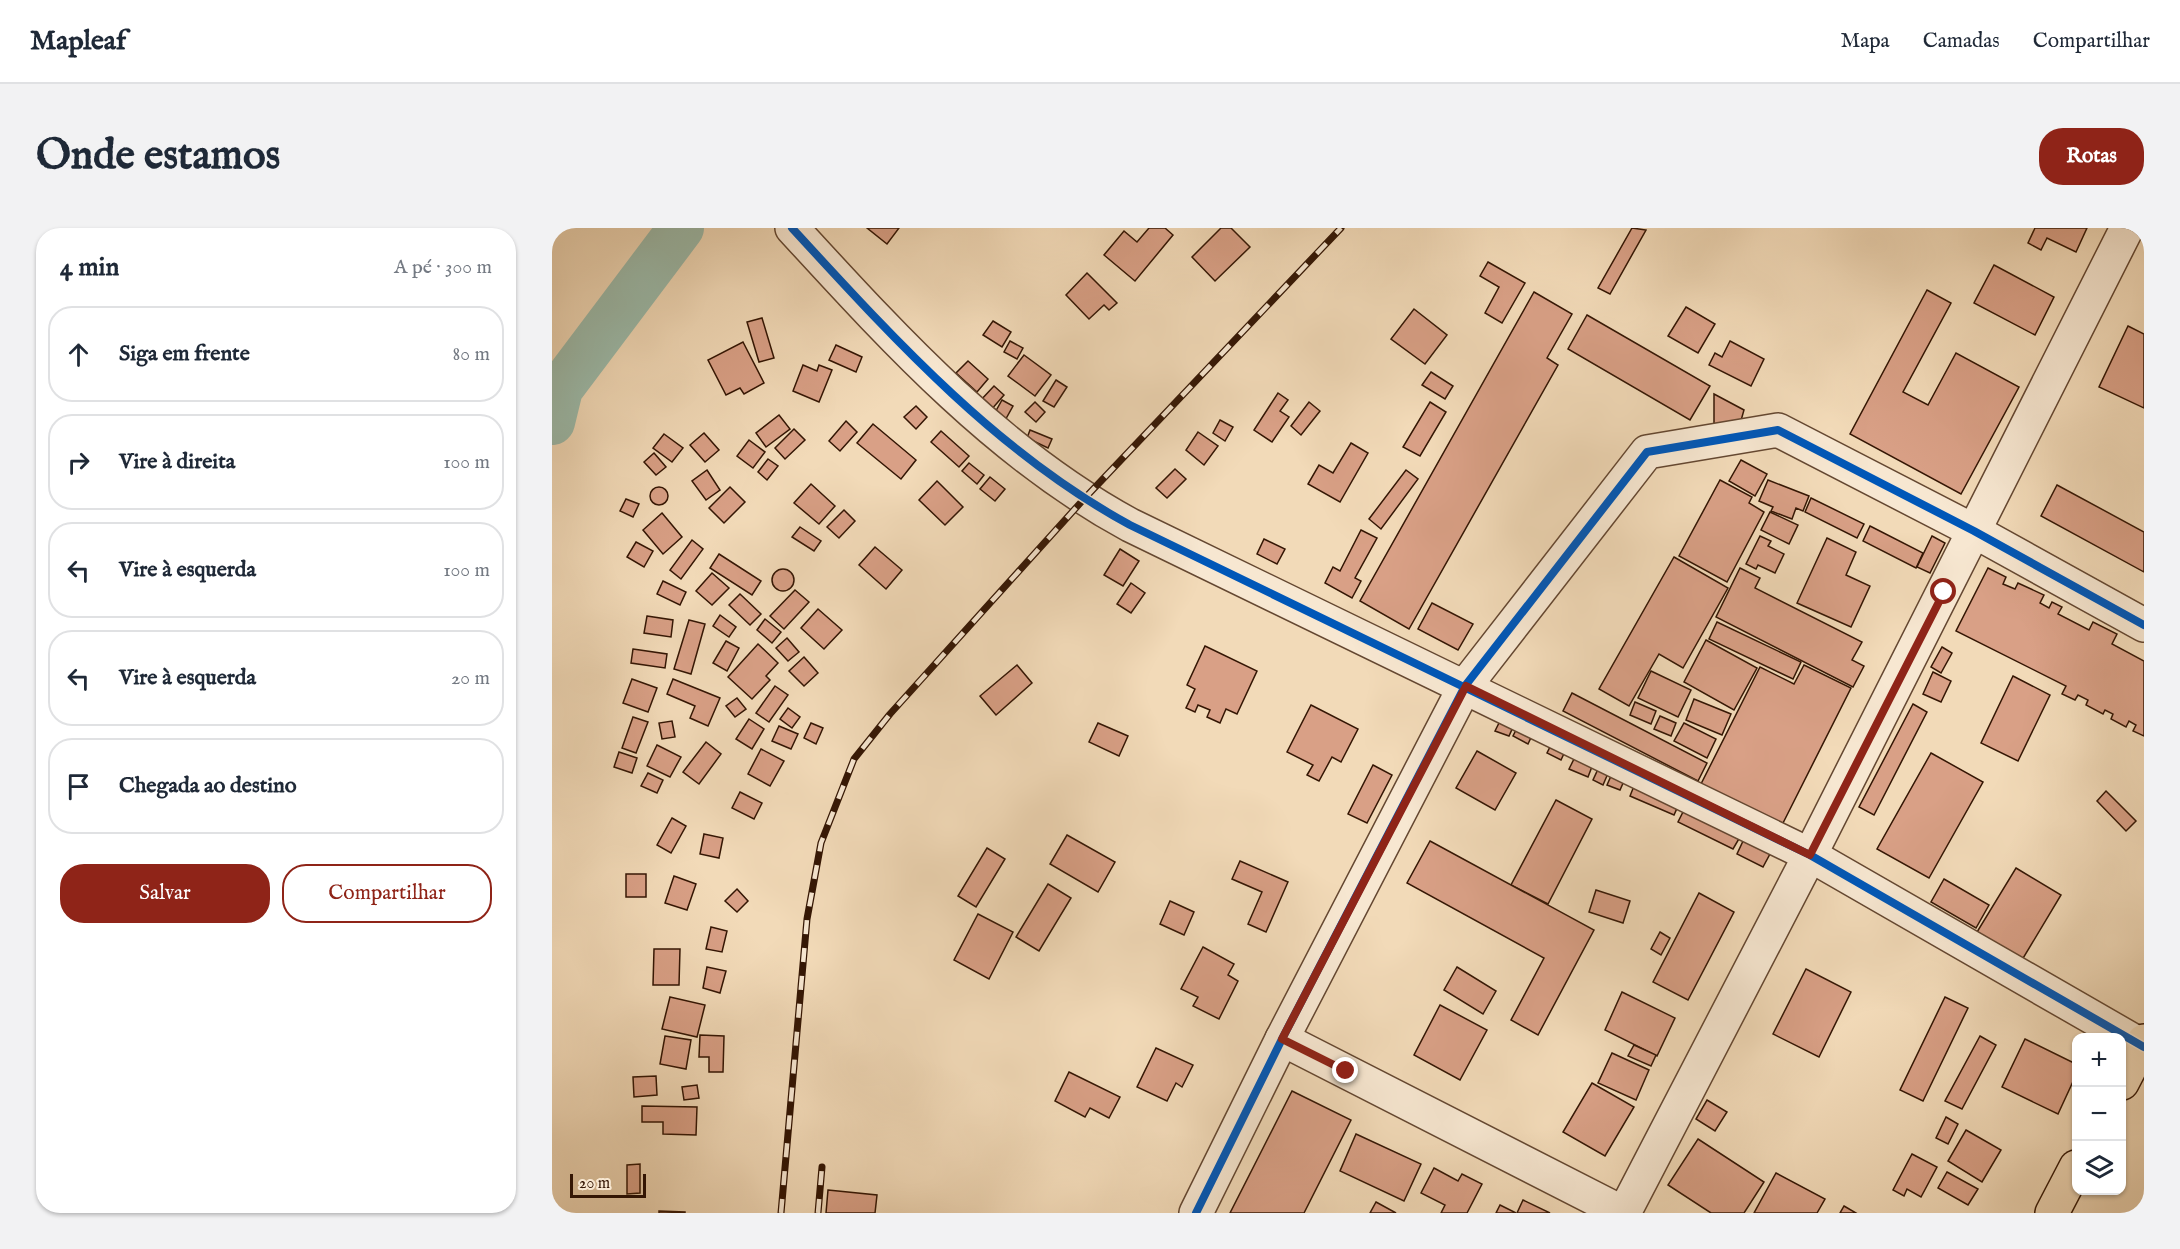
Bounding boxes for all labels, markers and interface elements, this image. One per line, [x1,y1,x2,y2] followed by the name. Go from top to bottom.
[30,24,126,59] text: Mapleaf
[1840,28,1890,55] text: Mapa
[1923,28,2000,55] text: Camadas
[2033,28,2150,55] text: Compartilhar
[2039,128,2144,185] button: Rotas
[36,130,280,183] text: Onde estamos
[60,251,119,284] text: 4 min
[394,255,492,280] text: A pé · 300 m
[62,338,95,371] icon: ahead
[119,340,250,368] text: Siga em frente
[453,342,490,367] text: 80 m
[62,446,95,479] icon: right
[119,448,235,476] text: Vire à direita
[443,450,490,475] text: 100 m
[62,554,95,587] icon: left
[119,556,256,584] text: Vire à esquerda
[443,558,490,583] text: 100 m
[1930,578,1956,604] route start
[62,662,95,695] icon: left
[119,664,256,692] text: Vire à esquerda
[451,666,490,691] text: 20 m
[62,770,95,803] icon: arrive
[119,772,297,800] text: Chegada ao destino
[60,864,270,923] button: Salvar
[282,864,492,923] button: Compartilhar
[2072,1033,2126,1195] map controls
[2072,1033,2126,1087] button: +
[1332,1057,1358,1083] route end
[2072,1087,2126,1141] button: −
[2072,1141,2126,1195] button: layers
[570,1171,646,1198] scale bar
[579,1174,610,1194] text: 20 m

